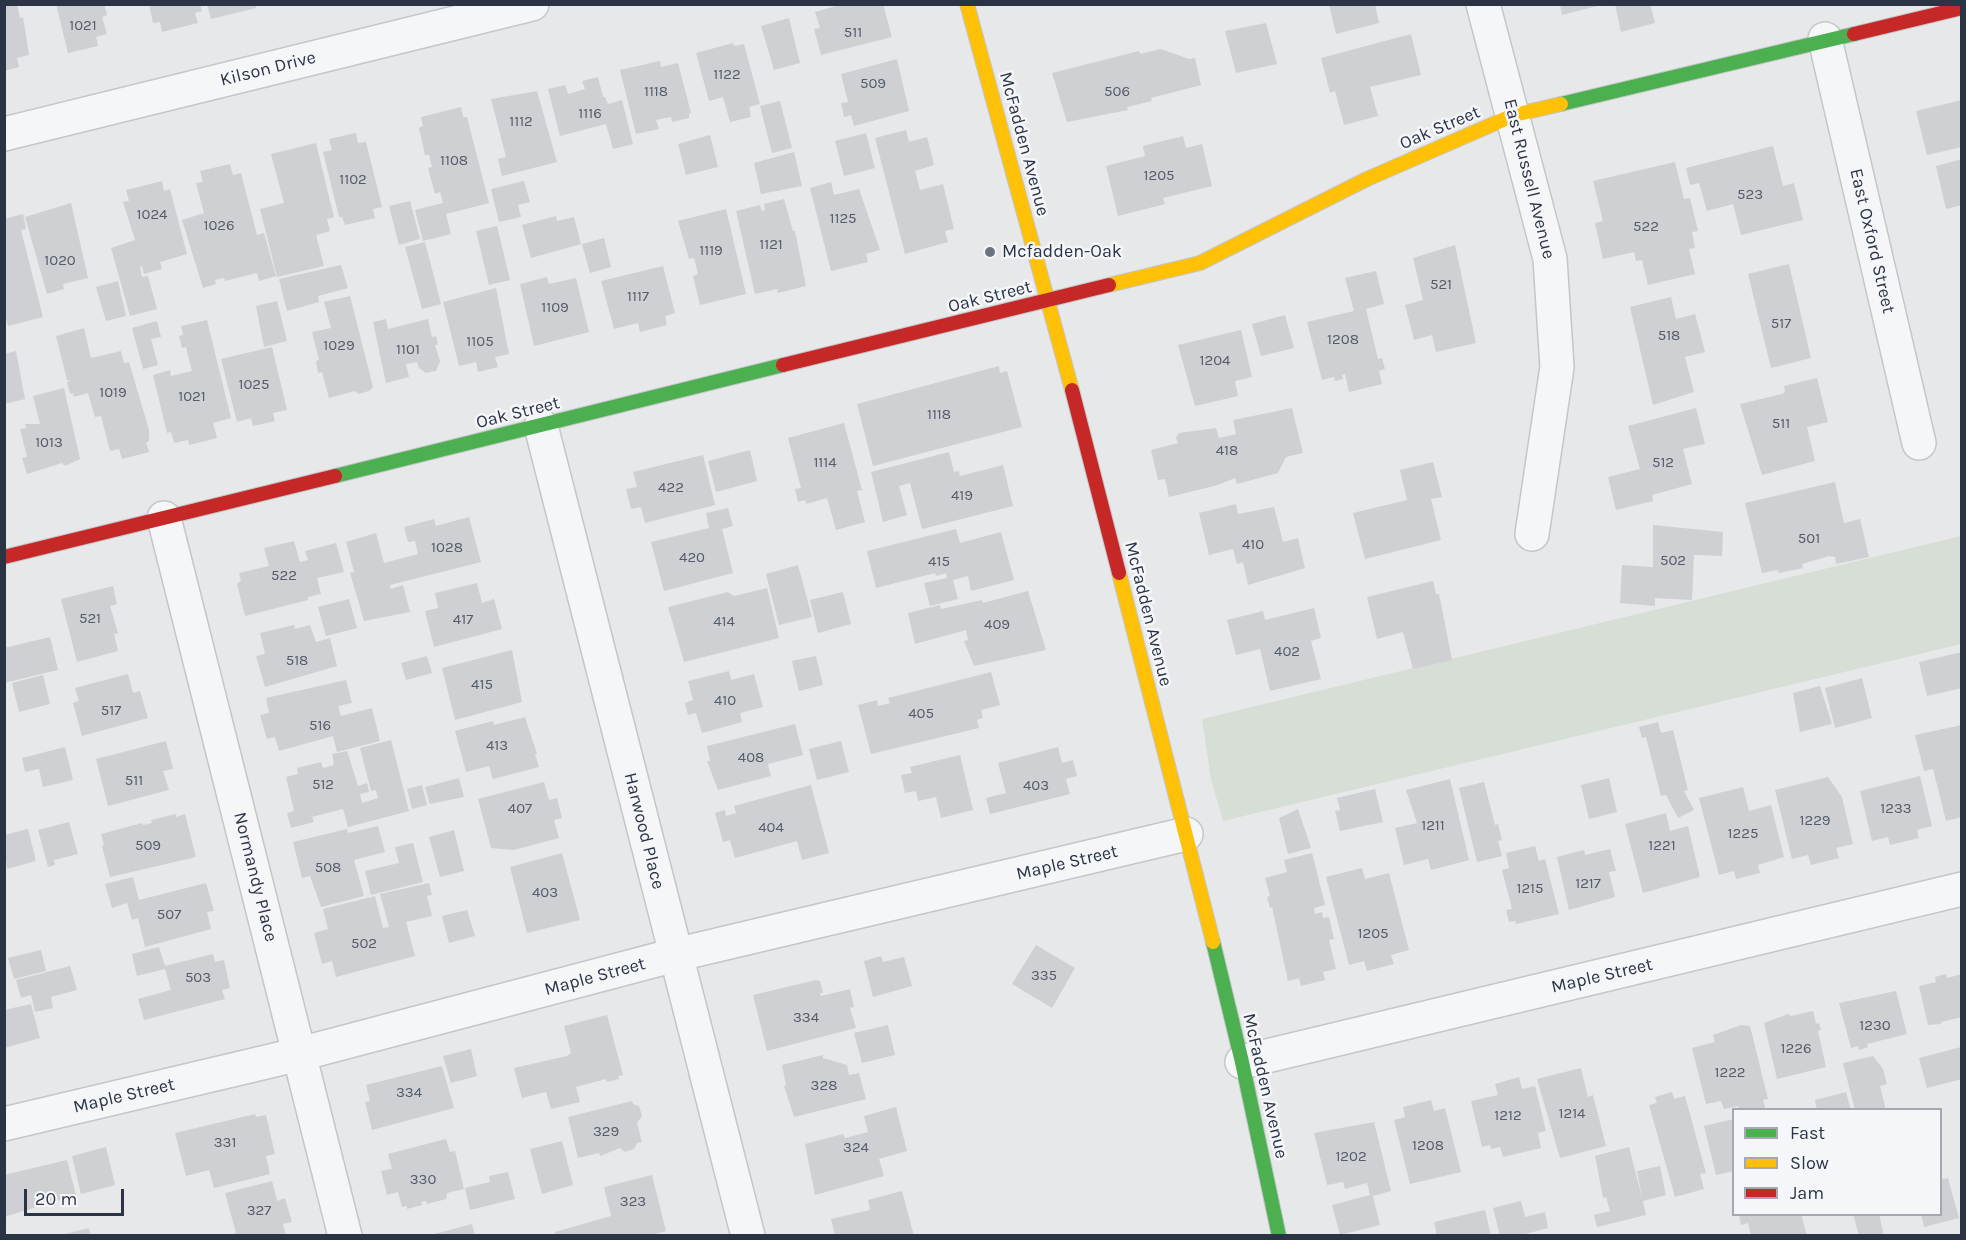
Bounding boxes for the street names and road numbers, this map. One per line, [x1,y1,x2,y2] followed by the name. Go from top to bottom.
[218,47,318,91] street label: Kilson Drive
[994,70,1054,218] street label: McFadden Avenue
[1499,97,1559,261] street label: East Russell Avenue
[1396,101,1484,155] street label: Oak Street
[1845,166,1899,316] street label: East Oxford Street
[946,276,1034,318] street label: Oak Street
[474,392,562,434] street label: Oak Street
[1120,539,1176,689] street label: McFadden Avenue
[619,770,669,892] street label: Harwood Place
[228,810,282,944] street label: Normandy Place
[1014,841,1120,885] street label: Maple Street
[542,953,648,1001] street label: Maple Street
[1549,954,1655,998] street label: Maple Street
[1238,1011,1292,1161] street label: McFadden Avenue
[71,1074,177,1118] street label: Maple Street

